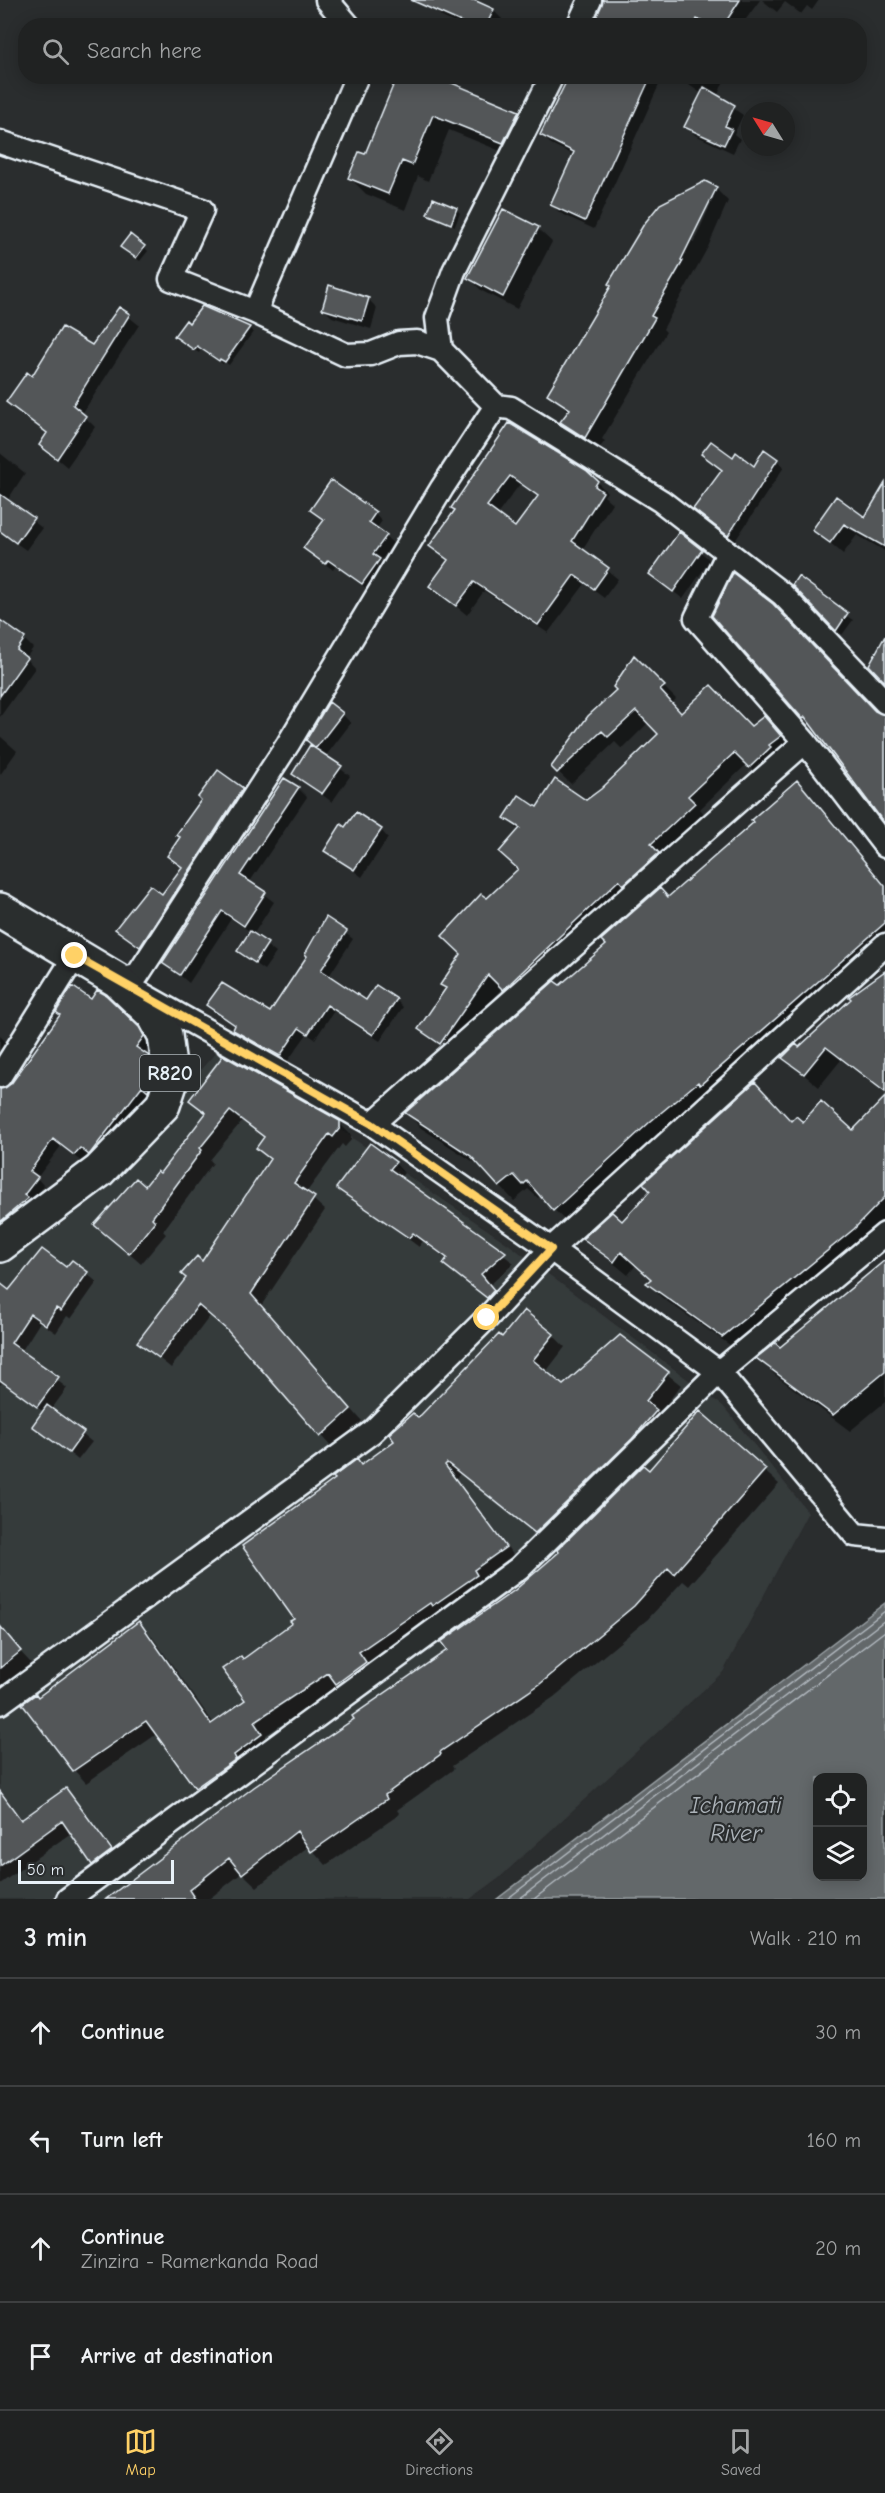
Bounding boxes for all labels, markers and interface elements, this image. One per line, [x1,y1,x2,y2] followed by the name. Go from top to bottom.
[18,18,867,84] search box
[39,35,72,68] icon: search
[87,38,202,64] text: Search here
[741,102,795,156] north arrow
[61,942,87,968] route end
[140,1055,200,1091] road number: R820
[473,1304,499,1330] route start
[813,1773,867,1881] map controls
[813,1773,867,1827] button: locate
[689,1791,782,1847] water label: Ichamati River
[813,1827,867,1881] button: layers
[18,1857,174,1884] scale bar
[27,1861,64,1879] text: 50 m
[24,1923,87,1953] text: 3 min
[750,1927,861,1950] text: Walk · 210 m
[24,2016,57,2049] icon: ahead
[81,2019,164,2045] text: Continue
[815,2021,861,2044] text: 30 m
[24,2124,57,2157] icon: left
[81,2127,163,2153] text: Turn left
[807,2129,861,2152] text: 160 m
[81,2224,164,2250] text: Continue
[24,2232,57,2265] icon: ahead
[815,2237,861,2260] text: 20 m
[81,2250,319,2273] text: Zinzira - Ramerkanda Road
[24,2340,57,2373] icon: arrive
[81,2343,273,2369] text: Arrive at destination
[124,2425,157,2479] tab: Map
[405,2425,473,2479] tab: Directions
[721,2425,761,2479] tab: Saved

